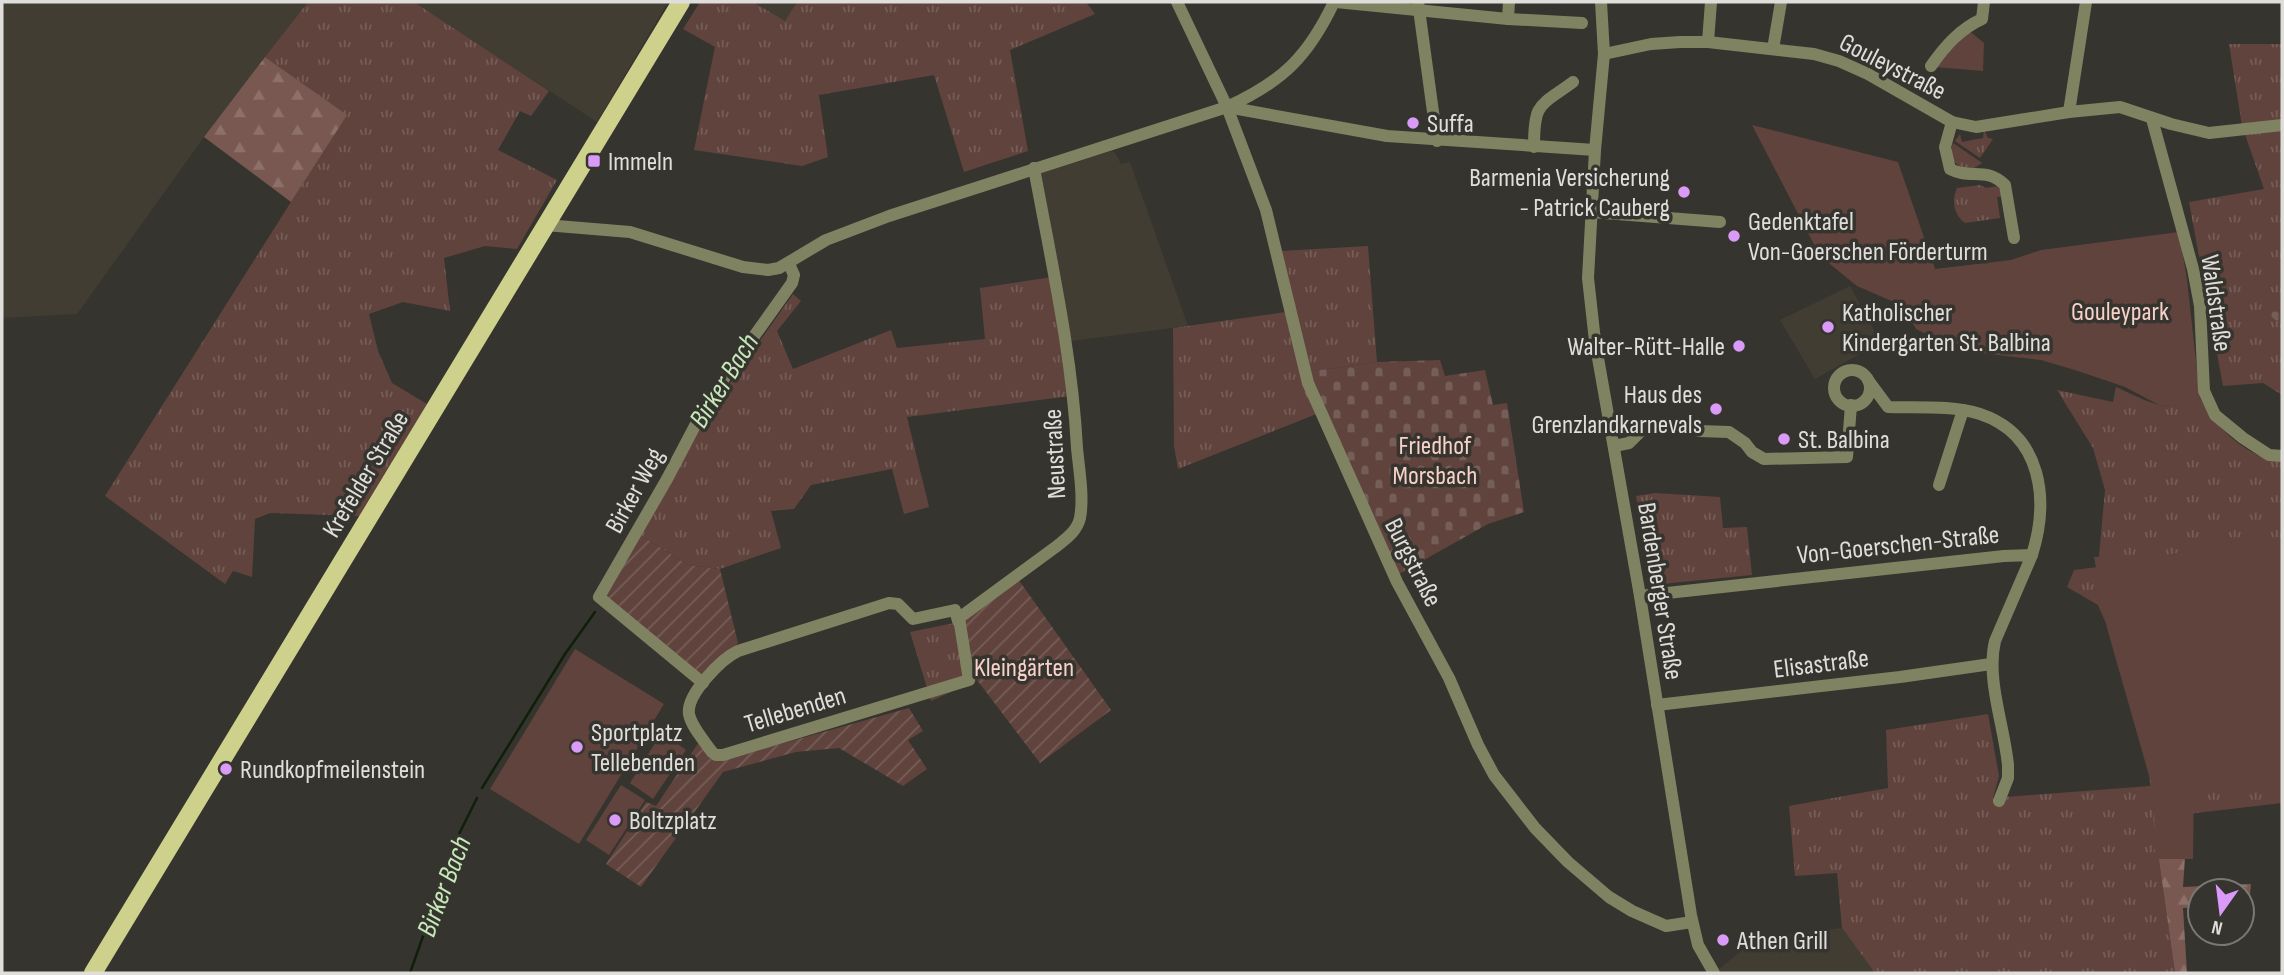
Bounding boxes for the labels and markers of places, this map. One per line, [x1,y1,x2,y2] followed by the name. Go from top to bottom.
[1427,109,1474,140] place label: Suffa
[1405,115,1421,131] marker: Suffa
[608,147,673,178] place label: Immeln
[586,153,602,169] marker: Immeln
[1469,163,1670,224] place label: Barmenia Versicherung - Patrick Cauberg
[1676,184,1692,200] marker: Barmenia Versicherung - Patrick Cauberg
[1748,207,1988,268] place label: Gedenktafel Von-Goerschen Förderturm
[1726,228,1742,244] marker: Gedenktafel Von-Goerschen Förderturm
[1842,298,2051,359] place label: Katholischer Kindergarten St. Balbina
[1820,319,1836,335] marker: Katholischer Kindergarten St. Balbina
[1567,332,1725,363] place label: Walter-Rütt-Halle
[1731,338,1747,354] marker: Walter-Rütt-Halle
[1532,380,1702,441] place label: Haus des Grenzlandkarnevals
[1708,401,1724,417] marker: Haus des Grenzlandkarnevals
[1798,425,1890,456] place label: St. Balbina
[1776,431,1792,447] marker: St. Balbina
[591,718,695,779] place label: Sportplatz Tellebenden
[569,739,585,755] marker: Sportplatz Tellebenden
[240,755,425,786] place label: Rundkopfmeilenstein
[218,761,234,777] marker: Rundkopfmeilenstein
[629,806,717,837] place label: Boltzplatz
[607,812,623,828] marker: Boltzplatz
[1736,926,1828,957] place label: Athen Grill
[1715,932,1731,948] marker: Athen Grill

